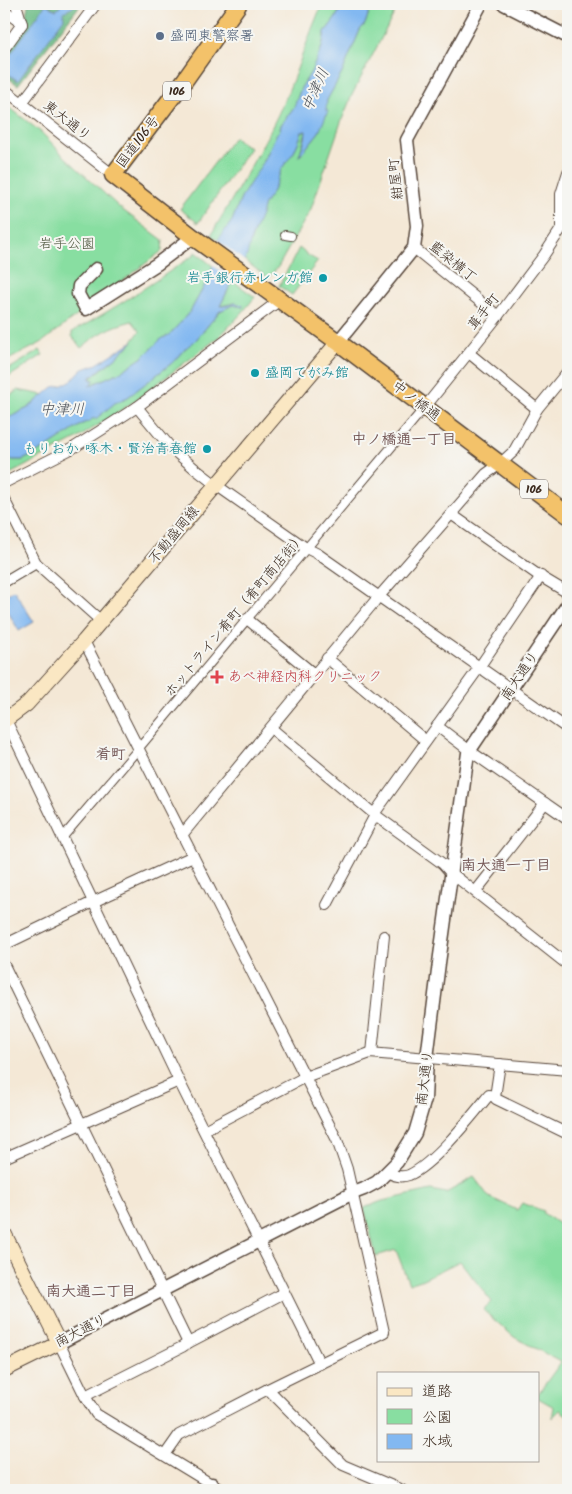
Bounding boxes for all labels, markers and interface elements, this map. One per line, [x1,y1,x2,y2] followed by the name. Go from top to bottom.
[170,25,254,47] place label: 盛岡東警察署
[154,30,166,42] marker: 盛岡東警察署
[296,65,336,115] water label: 中津川
[163,82,191,100] road number: 106
[38,95,96,147] street label: 東大通り
[111,111,165,173] street label: 国道106号
[383,157,409,201] street label: 紺屋町
[39,233,95,255] park label: 岩手公園
[424,236,482,288] street label: 藍染横丁
[187,267,313,289] place label: 岩手銀行赤レンガ館
[317,272,329,284] marker: 岩手銀行赤レンガ館
[462,289,506,335] street label: 葺手町
[265,362,349,384] place label: 盛岡てがみ館
[249,367,261,379] marker: 盛岡てがみ館
[387,375,445,427] street label: 中ノ橋通
[39,398,85,422] water label: 中津川
[351,428,457,452] district label: 中ノ橋通一丁目
[23,438,197,460] place label: もりおか 啄木・賢治青春館
[201,443,213,455] marker: もりおか 啄木・賢治青春館
[520,479,548,498] road number: 106
[143,501,205,569] street label: 不動盛岡線
[159,528,311,702] street label: ホットライン肴町（肴町商店街）
[495,647,545,705] street label: 南大通り
[228,666,382,688] place label: あべ神経内科クリニック
[210,670,224,684] marker: あべ神経内科クリニック
[96,743,126,767] district label: 肴町
[461,854,551,878] district label: 南大通一丁目
[411,1049,439,1107] street label: 南大通り
[46,1280,136,1304] district label: 南大通二丁目
[51,1308,111,1354] street label: 南大通り
[377,1372,540,1462] legend
[422,1380,452,1404] text: 道路
[422,1406,452,1430] text: 公園
[422,1430,452,1454] text: 水域

